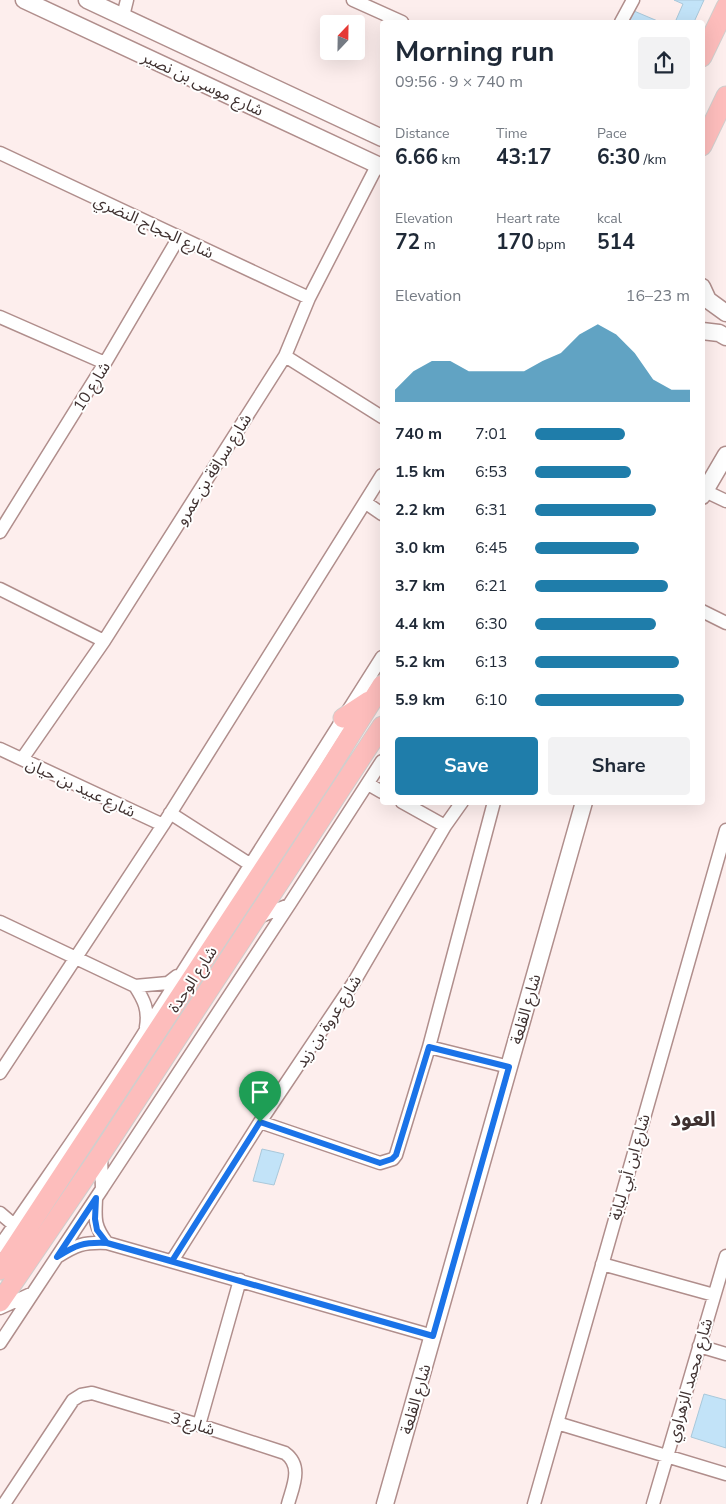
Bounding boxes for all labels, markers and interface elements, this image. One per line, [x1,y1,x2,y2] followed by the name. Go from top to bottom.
[320,15,365,60] north arrow
[320,15,365,60] map controls
[395,33,554,71] text: Morning run
[638,37,690,89] button: share
[137,46,267,123] street label: شارع موسى بن نصير
[395,71,523,93] text: 09:56 · 9 × 740 m
[395,124,449,143] text: Distance
[496,124,527,143] text: Time
[597,124,627,143] text: Pace
[395,143,438,171] text: 6.66
[496,143,552,171] text: 43:17
[597,143,640,171] text: 6:30
[438,150,461,169] text: km
[640,150,667,169] text: /km
[90,190,217,265] street label: شارع الحجاج النضري
[395,209,453,228] text: Elevation
[496,209,560,228] text: Heart rate
[597,209,622,228] text: kcal
[395,228,420,256] text: 72
[496,228,534,256] text: 170
[597,228,635,256] text: 514
[420,235,436,254] text: m
[534,235,566,254] text: bpm
[395,285,461,307] text: Elevation
[626,285,690,307] text: 16–23 m
[68,358,116,416] street label: شارع 10
[171,410,258,530] street label: شارع سراقة بن عمرو
[395,423,442,445] text: 740 m
[475,423,507,445] text: 7:01
[395,461,445,483] text: 1.5 km
[475,461,507,483] text: 6:53
[395,499,445,521] text: 2.2 km
[475,499,507,521] text: 6:31
[395,537,445,559] text: 3.0 km
[475,537,507,559] text: 6:45
[395,575,445,597] text: 3.7 km
[475,575,507,597] text: 6:21
[395,613,445,635] text: 4.4 km
[475,613,507,635] text: 6:30
[395,651,445,673] text: 5.2 km
[475,651,507,673] text: 6:13
[395,689,445,711] text: 5.9 km
[475,689,507,711] text: 6:10
[395,737,538,795] button: Save
[548,737,690,795] button: Share
[22,753,139,824] street label: شارع عبيد بن حيان
[163,942,223,1018] street label: شارع الوحدة
[291,971,368,1073] street label: شارع عروة بن زيد
[505,972,547,1047] street label: شارع القلعة
[239,1071,281,1122] pin
[246,1078,274,1106] icon: arrive
[670,1105,716,1133] district label: العود
[604,1112,657,1223] street label: شارع ابن أبي لبابة
[662,1316,719,1445] street label: شارع محمد الزهراوي
[395,1362,437,1437] street label: شارع القلعة
[168,1407,217,1442] street label: شارع 3

